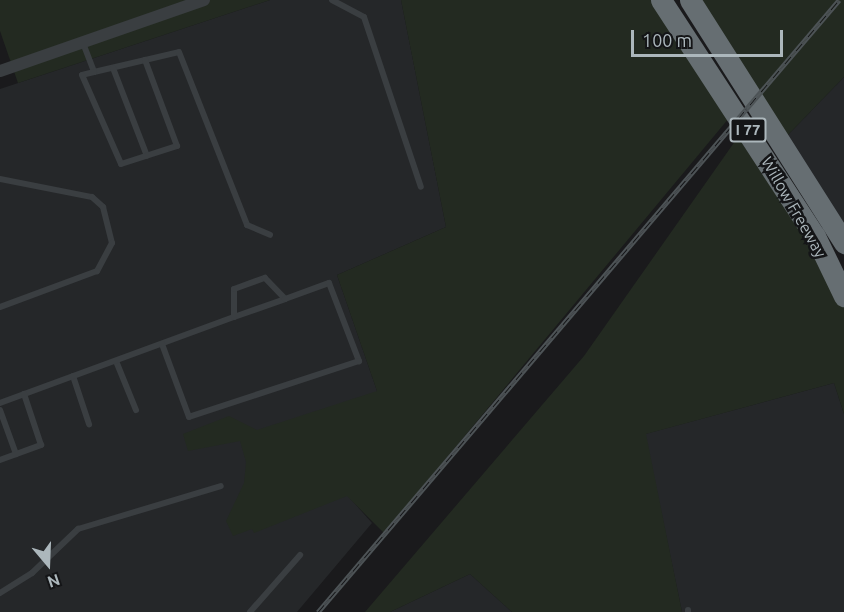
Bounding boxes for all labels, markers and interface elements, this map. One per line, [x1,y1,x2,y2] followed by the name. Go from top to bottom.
[634,18,786,56] scale bar
[642,30,692,50] text: 100 m
[728,118,768,142] road number: I 77
[757,153,831,261] street label: Willow Freeway
[18,534,78,594] north arrow
[45,571,62,591] text: N

